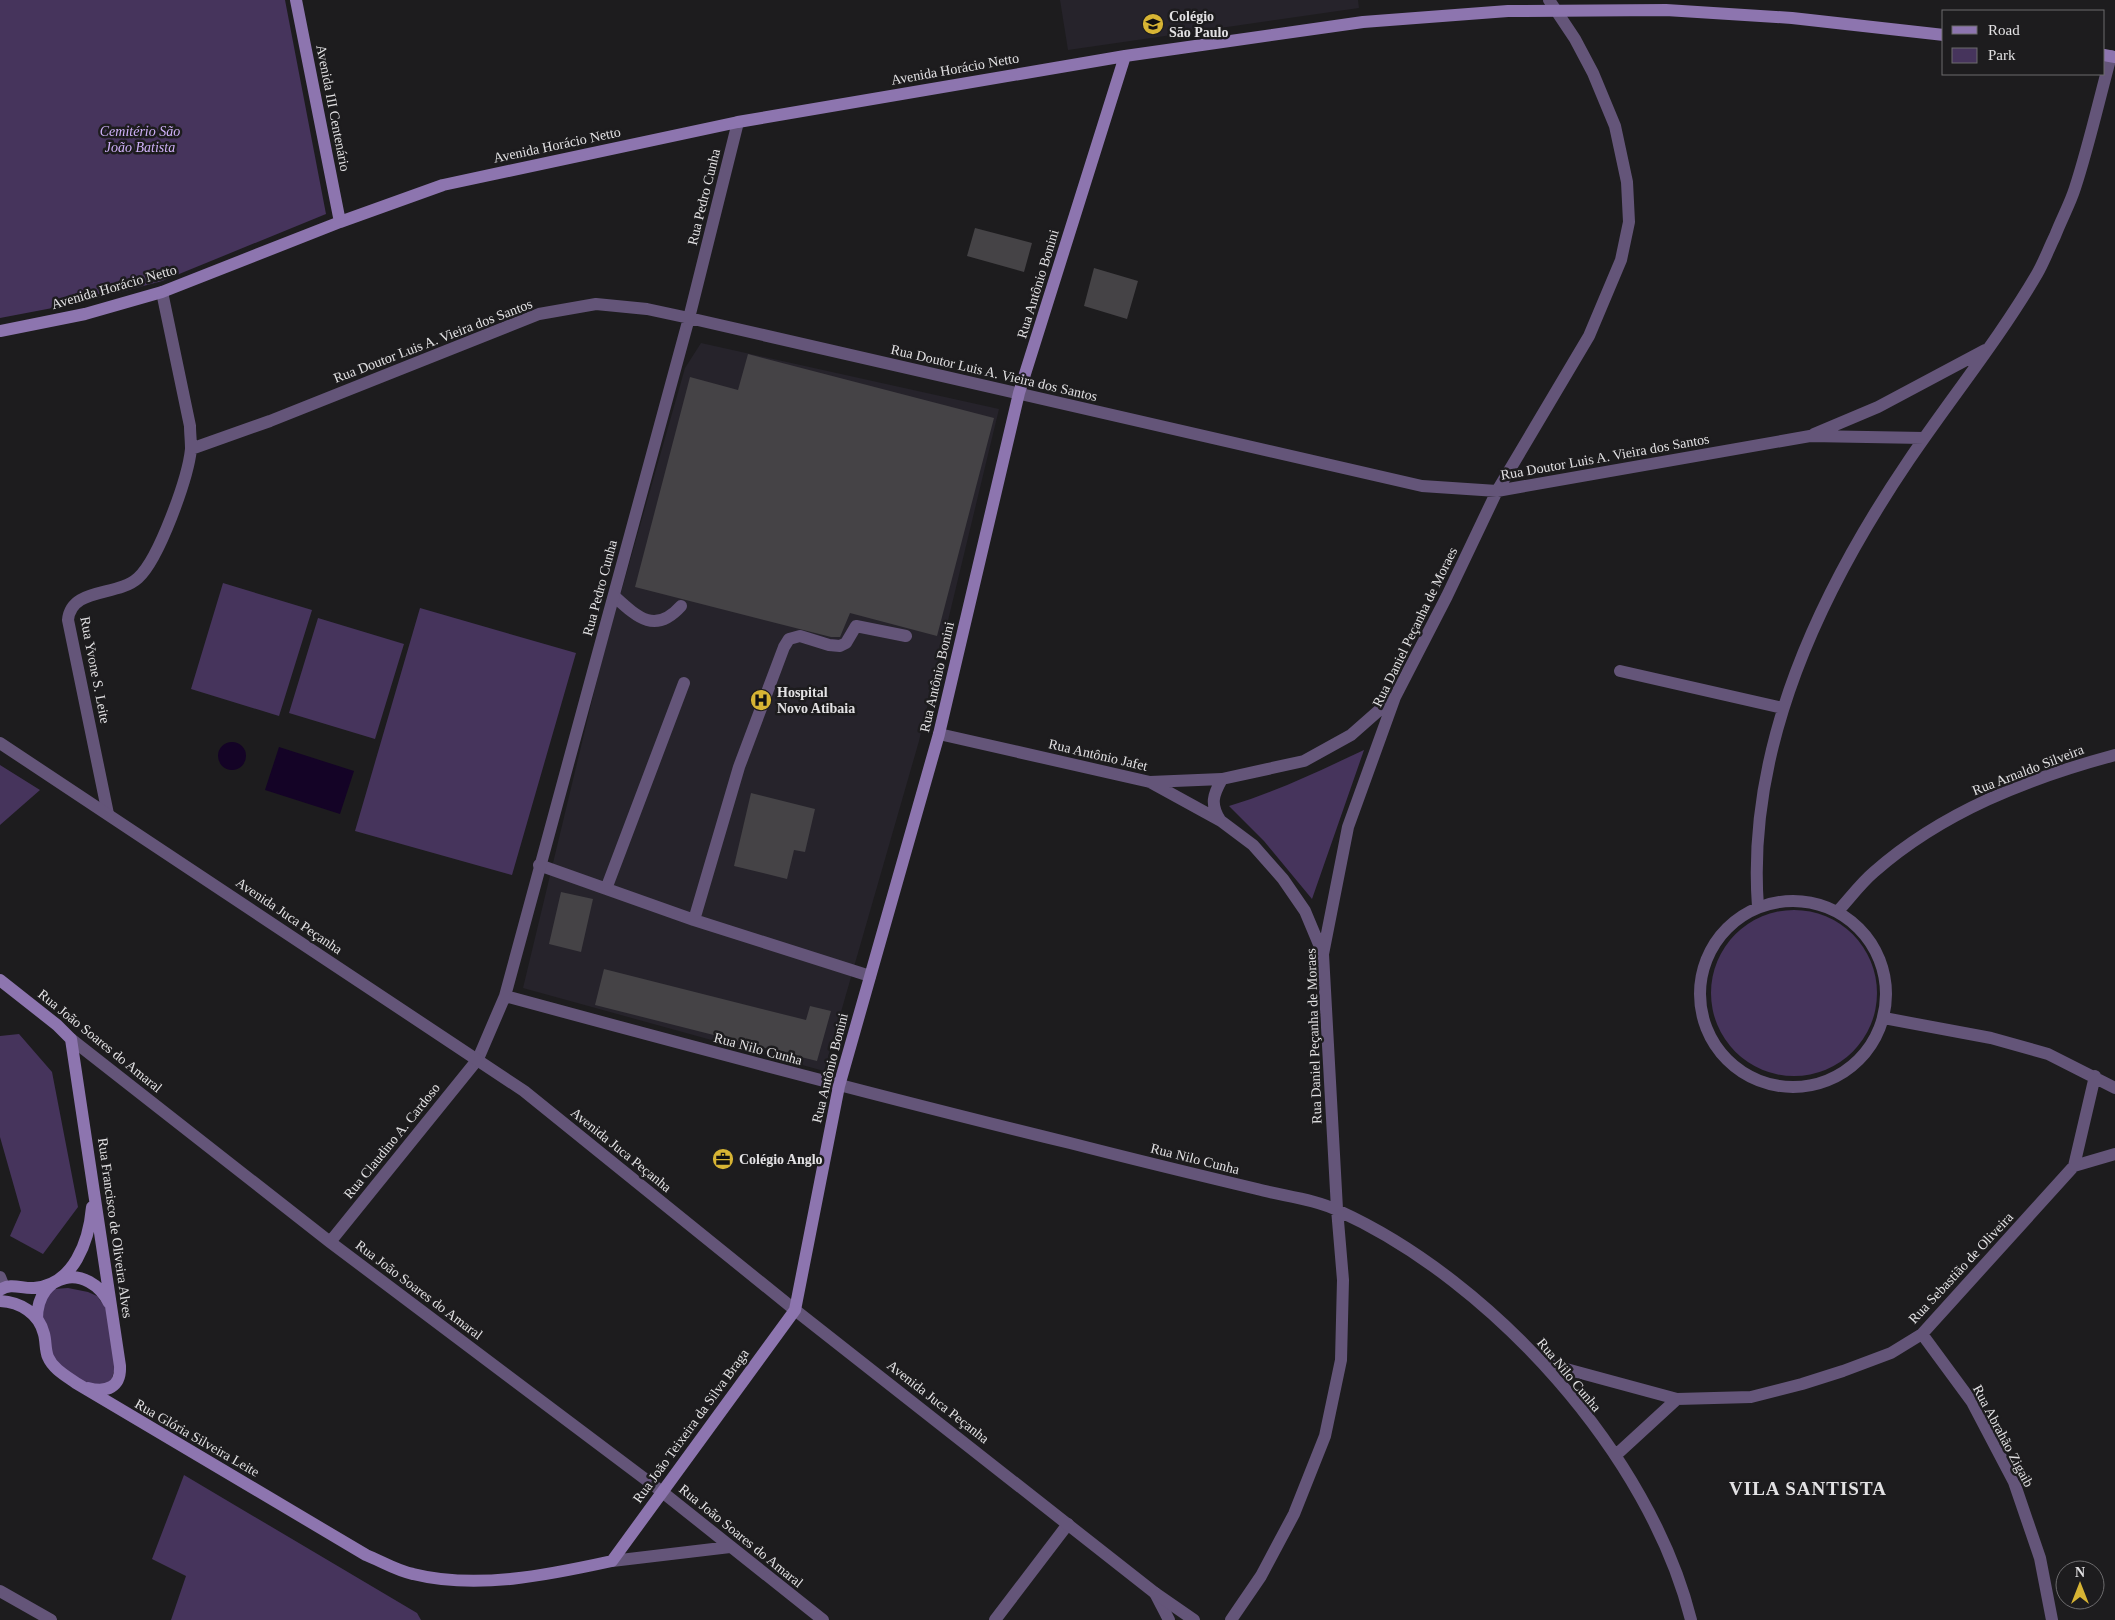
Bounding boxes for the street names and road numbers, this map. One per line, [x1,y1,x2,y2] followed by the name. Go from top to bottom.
[313,43,353,173] street label: Avenida III Centenário
[890,50,1020,88] street label: Avenida Horácio Netto
[492,124,622,166] street label: Avenida Horácio Netto
[685,147,723,247] street label: Rua Pedro Cunha
[1014,228,1062,340] street label: Rua Antônio Bonini
[50,262,178,312] street label: Avenida Horácio Netto
[332,296,534,386] street label: Rua Doutor Luis A. Vieira dos Santos
[889,342,1099,404] street label: Rua Doutor Luis A. Vieira dos Santos
[1499,431,1711,483] street label: Rua Doutor Luis A. Vieira dos Santos
[580,538,620,638] street label: Rua Pedro Cunha
[1370,545,1460,709] street label: Rua Daniel Peçanha de Moraes
[77,615,113,725] street label: Rua Yvone S. Leite
[917,620,957,734] street label: Rua Antônio Bonini
[1047,736,1149,774] street label: Rua Antônio Jafet
[1970,742,2087,798] street label: Rua Arnaldo Silveira
[233,875,346,958] street label: Avenida Juca Peçanha
[1303,948,1325,1124] street label: Rua Daniel Peçanha de Moraes
[35,986,165,1096] street label: Rua João Soares do Amaral
[809,1011,851,1125] street label: Rua Antônio Bonini
[712,1030,805,1068] street label: Rua Nilo Cunha
[341,1080,443,1202] street label: Rua Claudino A. Cardoso
[568,1105,675,1196] street label: Avenida Juca Peçanha
[95,1137,135,1319] street label: Rua Francisco de Oliveira Alves
[1149,1141,1242,1177] street label: Rua Nilo Cunha
[1906,1209,2017,1326] street label: Rua Sebastião de Oliveira
[353,1237,485,1343] street label: Rua João Soares do Amaral
[1534,1335,1604,1415] street label: Rua Nilo Cunha
[630,1346,752,1506] street label: Rua João Teixeira da Silva Braga
[884,1358,992,1447] street label: Avenida Juca Peçanha
[1970,1382,2036,1490] street label: Rua Abrahão Zigaib
[132,1396,262,1480] street label: Rua Glória Silveira Leite
[676,1481,806,1591] street label: Rua João Soares do Amaral

